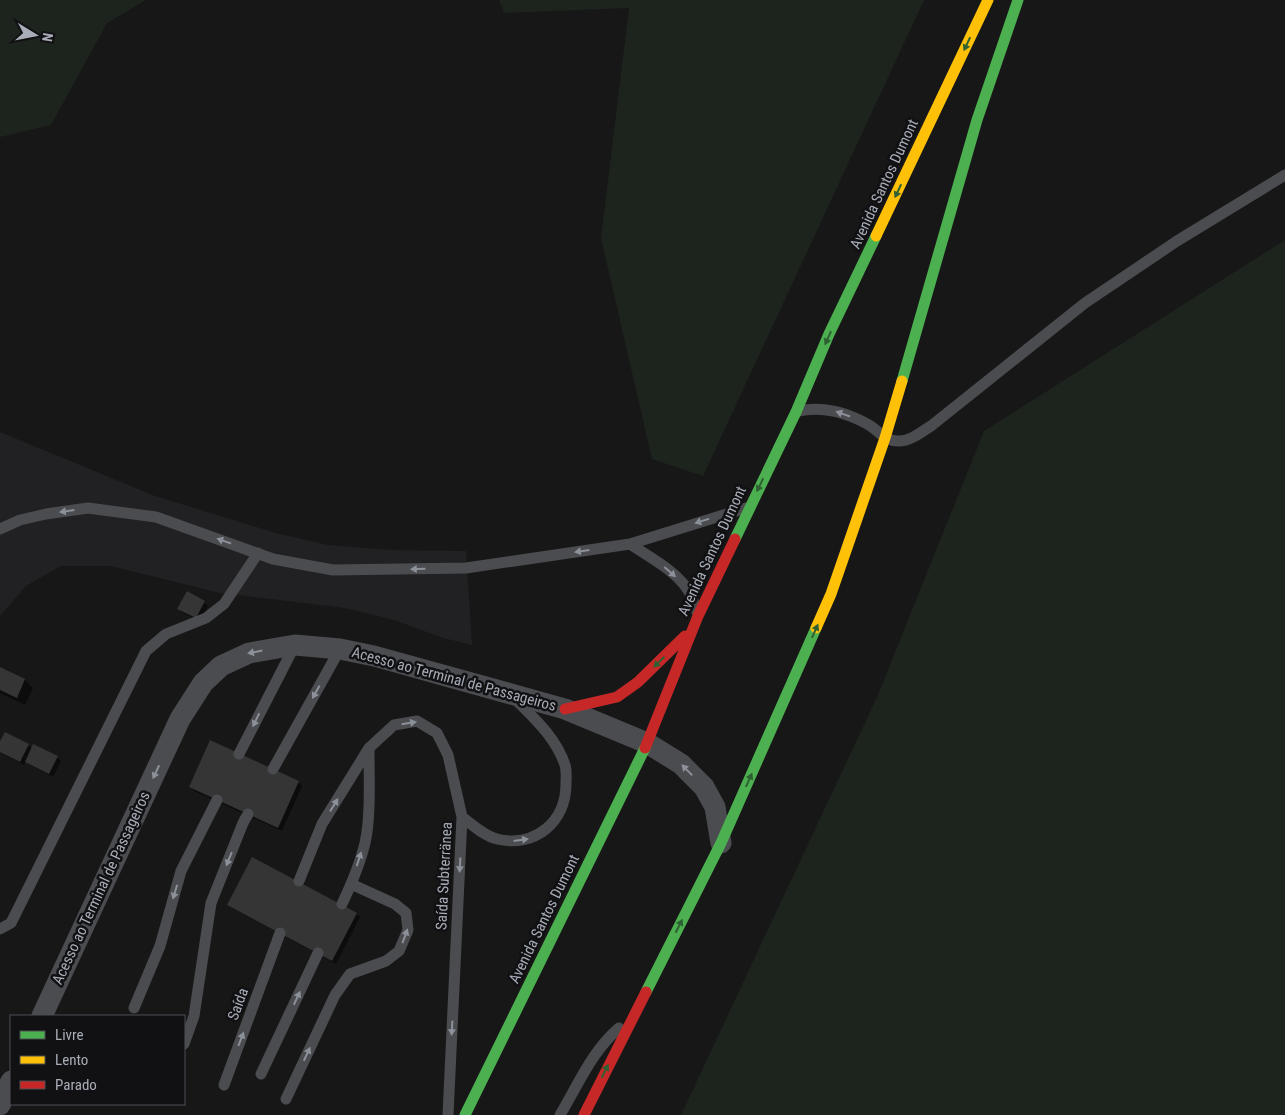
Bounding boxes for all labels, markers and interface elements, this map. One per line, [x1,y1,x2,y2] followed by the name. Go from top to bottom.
[10,10,60,60] north arrow
[39,32,56,43] text: N
[963,37,971,51] one-way arrow
[846,116,922,252] street label: Avenida Santos Dumont
[893,184,901,198] one-way arrow
[823,331,831,345] one-way arrow
[836,410,851,417] one-way arrow
[756,478,764,492] one-way arrow
[674,483,750,619] street label: Avenida Santos Dumont
[58,507,74,515] one-way arrow
[695,517,710,525] one-way arrow
[217,537,232,544] one-way arrow
[573,547,589,555] one-way arrow
[410,565,426,573] one-way arrow
[663,566,675,578] one-way arrow
[811,624,819,638] one-way arrow
[350,643,558,715] street label: Acesso ao Terminal de Passageiros
[246,649,262,657] one-way arrow
[653,656,665,668] one-way arrow
[312,684,320,699] one-way arrow
[252,712,261,727] one-way arrow
[401,718,417,726] one-way arrow
[681,764,693,776] one-way arrow
[151,765,159,779] one-way arrow
[746,773,754,787] one-way arrow
[48,789,154,987] street label: Acesso ao Terminal de Passageiros
[329,799,338,812] one-way arrow
[432,822,456,930] street label: Saída Subterränea
[514,836,530,844] one-way arrow
[356,851,364,866] one-way arrow
[224,852,232,866] one-way arrow
[505,852,583,986] street label: Avenida Santos Dumont
[456,858,464,874] one-way arrow
[170,884,178,899] one-way arrow
[675,919,683,933] one-way arrow
[401,928,409,943] one-way arrow
[224,985,252,1023] street label: Saída
[293,991,301,1005] one-way arrow
[10,1015,185,1105] legend
[448,1020,456,1036] one-way arrow
[55,1026,83,1044] text: Livre
[237,1031,245,1046] one-way arrow
[303,1047,311,1061] one-way arrow
[55,1051,88,1069] text: Lento
[601,1064,609,1078] one-way arrow
[55,1076,97,1094] text: Parado

